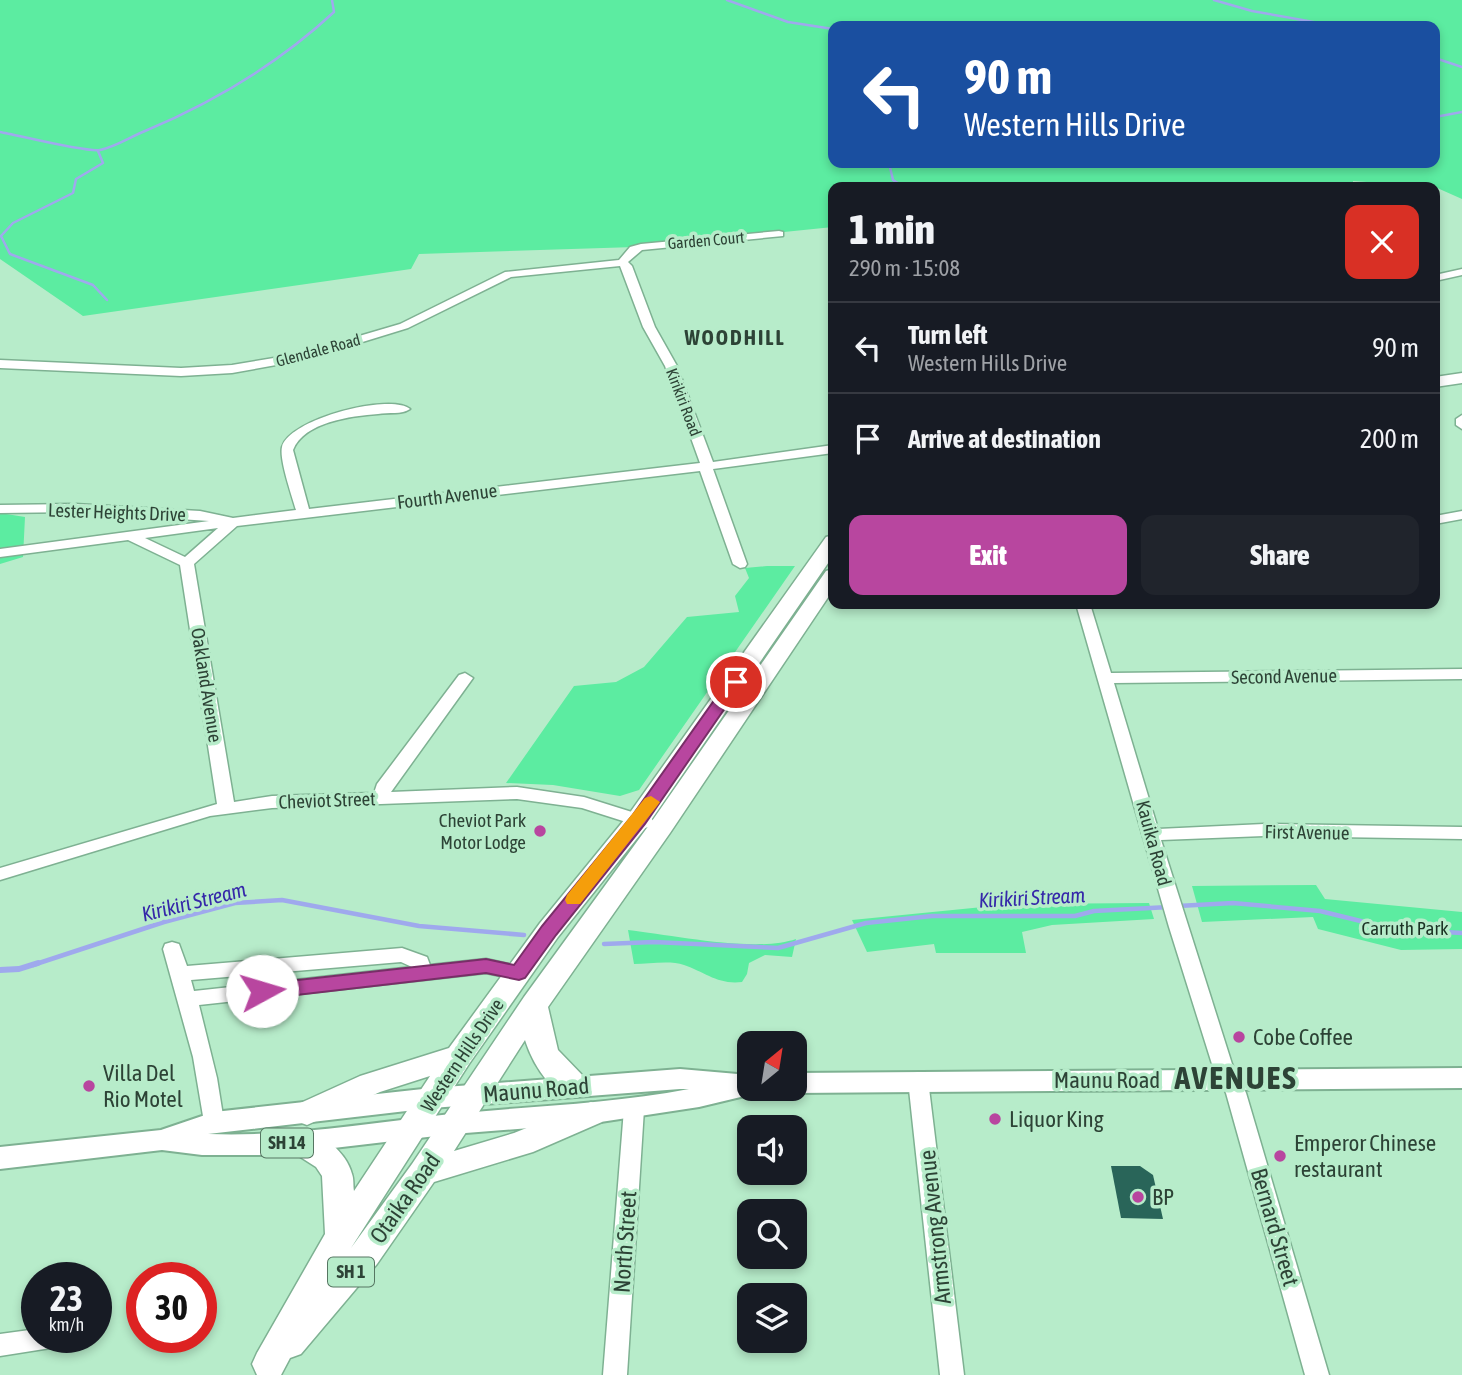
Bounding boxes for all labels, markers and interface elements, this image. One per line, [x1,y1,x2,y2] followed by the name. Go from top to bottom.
[964,48,1052,104] text: 90 m
[849,49,940,140] icon: left
[964,106,1186,143] text: Western Hills Drive
[849,205,935,253] text: 1 min
[1345,205,1419,279] button: close
[667,228,746,252] street label: Garden Court
[849,255,960,281] text: 290 m · 15:08
[908,320,988,350] text: Turn left
[683,325,786,349] district label: WOODHILL
[849,329,887,367] icon: left
[274,330,362,370] street label: Glendale Road
[1372,333,1419,363] text: 90 m
[908,350,1067,376] text: Western Hills Drive
[663,365,705,439] street label: Kirikiri Road
[849,420,887,458] icon: arrive
[908,424,1101,454] text: Arrive at destination
[1360,424,1419,454] text: 200 m
[396,479,498,513] street label: Fourth Avenue
[48,499,186,525] street label: Lester Heights Drive
[849,515,1127,595] button: Exit
[1141,515,1419,595] button: Share
[187,626,227,744] street label: Oakland Avenue
[706,652,766,712] pin
[717,663,755,701] icon: arrive
[1231,664,1337,688] street label: Second Avenue
[278,787,376,813] street label: Cheviot Street
[1132,798,1176,888] street label: Kauika Road
[439,809,527,853] place label: Cheviot Park Motor Lodge
[1264,820,1350,844] street label: First Avenue
[532,823,548,839] marker: Cheviot Park Motor Lodge
[139,876,249,926] water label: Kirikiri Stream
[978,882,1086,912] water label: Kirikiri Stream
[1362,917,1449,939] park label: Carruth Park
[225,954,299,1028] position arrow
[416,994,508,1116] street label: Western Hills Drive
[1253,1024,1353,1050] place label: Cobe Coffee
[1231,1029,1247,1045] marker: Cobe Coffee
[737,1031,807,1101] north arrow
[737,1031,807,1353] map controls
[1173,1059,1298,1096] district label: AVENUES
[103,1060,183,1112] place label: Villa Del Rio Motel
[1054,1067,1160,1093] street label: Maunu Road
[482,1072,590,1108] street label: Maunu Road
[81,1078,97,1094] marker: Villa Del Rio Motel
[1009,1106,1104,1132] place label: Liquor King
[987,1111,1003,1127] marker: Liquor King
[737,1115,807,1185] button: sound
[261,1128,313,1158] road number: SH 14
[1294,1130,1436,1182] place label: Emperor Chinese restaurant
[365,1148,445,1248] street label: Otaika Road
[1272,1148,1288,1164] marker: Emperor Chinese restaurant
[914,1149,956,1305] street label: Armstrong Avenue
[1246,1165,1304,1289] street label: Bernard Street
[1152,1184,1174,1210] place label: BP
[1130,1189,1146,1205] marker: BP
[608,1190,642,1294] street label: North Street
[737,1199,807,1269] button: search
[328,1258,374,1287] road number: SH 1
[126,1262,217,1353] speed limit sign: 30
[50,1278,83,1318] text: 23
[737,1283,807,1353] button: layers
[49,1314,84,1335] text: km/h

